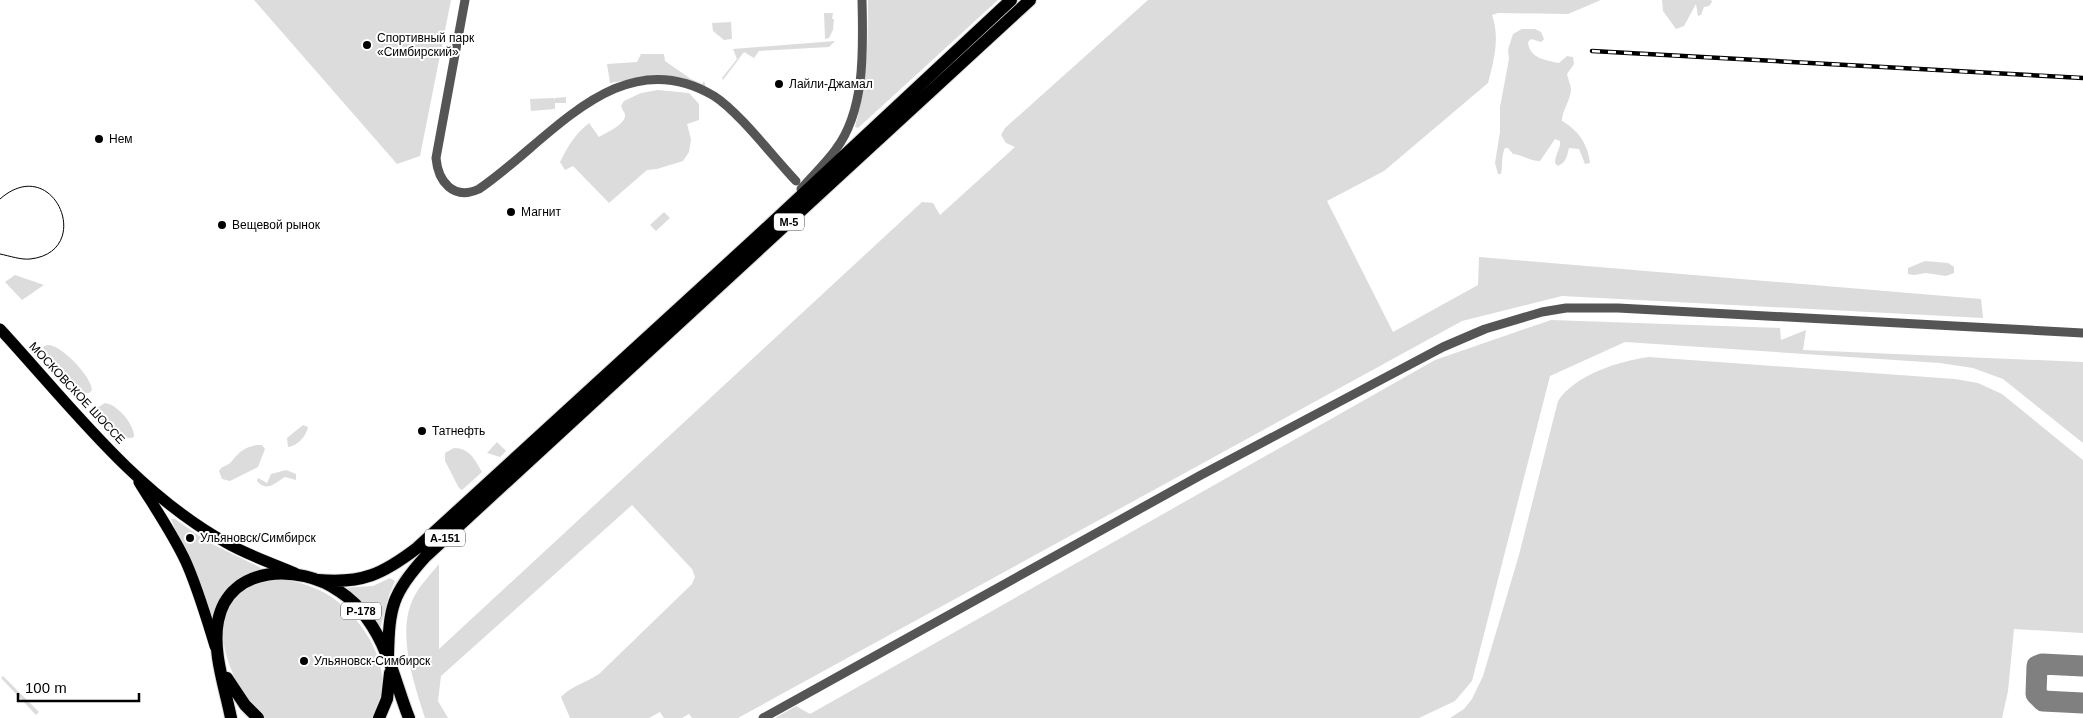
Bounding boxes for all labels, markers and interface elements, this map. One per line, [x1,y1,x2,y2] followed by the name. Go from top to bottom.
[377,31,475,59] place label: Спортивный парк «Симбирский»
[361,39,373,51] marker: Спортивный парк «Симбирский»
[789,77,873,91] place label: Лайли-Джамал
[773,78,785,90] marker: Лайли-Джамал
[109,132,133,146] place label: Нем
[93,133,105,145] marker: Нем
[521,205,562,219] place label: Магнит
[505,206,517,218] marker: Магнит
[774,213,804,230] road number: М-5
[232,218,321,232] place label: Вещевой рынок
[216,219,228,231] marker: Вещевой рынок
[26,339,128,447] street label: МОСКОВСКОЕ ШОССЕ
[432,424,485,438] place label: Татнефть
[416,425,428,437] marker: Татнефть
[425,530,465,546] road number: А-151
[200,531,316,545] place label: Ульяновск/Симбирск
[184,532,196,544] marker: Ульяновск/Симбирск
[341,602,381,620] road number: Р-178
[314,654,431,668] place label: Ульяновск-Симбирск
[298,655,310,667] marker: Ульяновск-Симбирск
[18,670,139,702] scale bar
[25,679,67,696] text: 100 m

